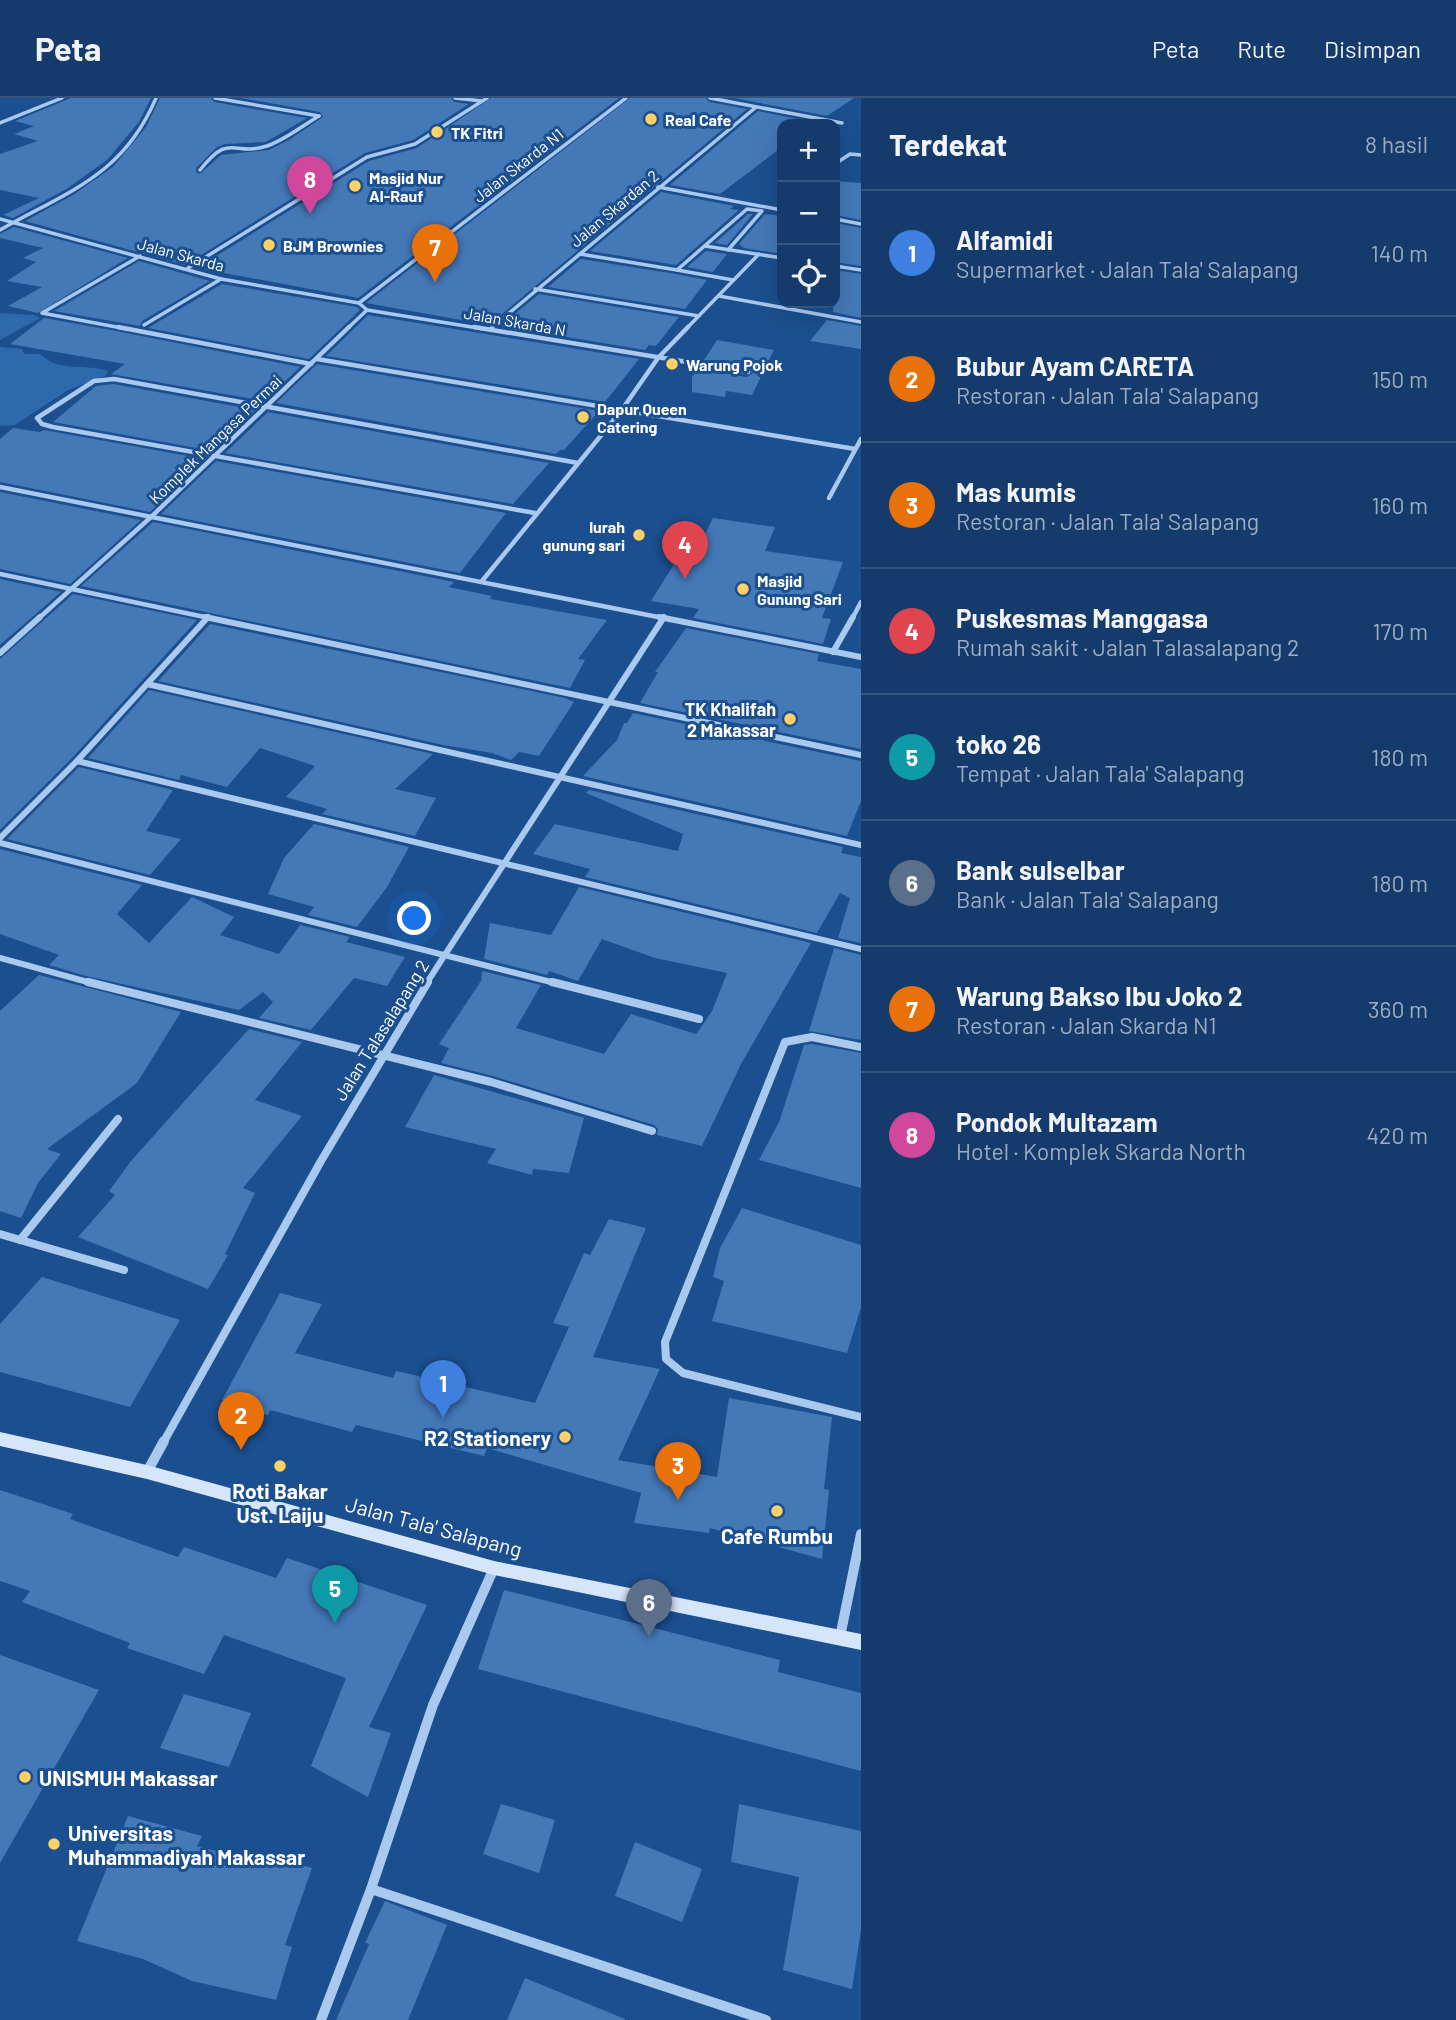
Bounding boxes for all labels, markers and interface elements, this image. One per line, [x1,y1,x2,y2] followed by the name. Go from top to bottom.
[35,28,101,68] text: Peta
[1152,34,1199,63] text: Peta
[1237,34,1286,63] text: Rute
[1324,34,1421,63] text: Disimpan
[665,110,732,129] place label: Real Cafe
[643,111,659,127] marker: Real Cafe
[777,119,840,308] map controls
[777,119,840,182] button: +
[451,123,503,142] place label: TK Fitri
[429,124,445,140] marker: TK Fitri
[469,124,567,206] street label: Jalan Skarda N1
[889,126,1007,162] text: Terdekat
[1365,130,1428,158] text: 8 hasil
[287,156,333,214] pin: 8
[566,166,662,250] street label: Jalan Skardan 2
[369,168,443,205] place label: Masjid Nur Al-Rauf
[347,178,363,194] marker: Masjid Nur Al-Rauf
[777,182,840,245] button: −
[412,224,458,282] pin: 7
[956,224,1053,255] text: Alfamidi
[135,233,227,275] street label: Jalan Skarda
[283,236,383,255] place label: BJM Brownies
[261,237,277,253] marker: BJM Brownies
[908,239,916,267] text: 1
[1371,239,1428,267] text: 140 m
[777,245,840,308] button: locate
[956,255,1299,283] text: Supermarket · Jalan Tala' Salapang
[463,303,567,339] street label: Jalan Skarda N
[956,350,1194,381] text: Bubur Ayam CARETA
[686,355,783,374] place label: Warung Pojok
[664,356,680,372] marker: Warung Pojok
[906,365,918,393] text: 2
[1372,365,1428,393] text: 150 m
[145,371,285,507] street label: Komplek Mangasa Permai
[956,381,1259,409] text: Restoran · Jalan Tala' Salapang
[597,399,687,436] place label: Dapur Queen Catering
[575,409,591,425] marker: Dapur Queen Catering
[956,476,1076,507] text: Mas kumis
[906,491,918,519] text: 3
[1371,491,1428,519] text: 160 m
[956,507,1259,535] text: Restoran · Jalan Tala' Salapang
[542,517,625,554] place label: lurah gunung sari
[662,521,708,579] pin: 4
[631,527,647,543] marker: lurah gunung sari
[757,571,842,608] place label: Masjid Gunung Sari
[735,581,751,597] marker: Masjid Gunung Sari
[956,602,1208,633] text: Puskesmas Manggasa
[905,617,919,645] text: 4
[1372,617,1428,645] text: 170 m
[956,633,1299,661] text: Rumah sakit · Jalan Talasalapang 2
[685,698,776,741] place label: TK Khalifah 2 Makassar
[782,711,798,727] marker: TK Khalifah 2 Makassar
[956,728,1041,759] text: toko 26
[906,743,918,771] text: 5
[1371,743,1428,771] text: 180 m
[956,759,1244,787] text: Tempat · Jalan Tala' Salapang
[956,854,1125,885] text: Bank sulselbar
[906,869,918,897] text: 6
[1371,869,1428,897] text: 180 m
[956,885,1219,913] text: Bank · Jalan Tala' Salapang
[397,901,431,935] your location
[329,956,433,1104] street label: Jalan Talasalapang 2
[956,980,1243,1011] text: Warung Bakso Ibu Joko 2
[906,995,918,1023] text: 7
[1368,995,1428,1023] text: 360 m
[956,1011,1217,1039] text: Restoran · Jalan Skarda N1
[956,1106,1158,1137] text: Pondok Multazam
[906,1121,918,1149] text: 8
[1366,1121,1428,1149] text: 420 m
[956,1137,1246,1165] text: Hotel · Komplek Skarda North
[420,1360,466,1418] pin: 1
[218,1392,264,1450] pin: 2
[424,1425,551,1450] place label: R2 Stationery
[557,1429,573,1445] marker: R2 Stationery
[655,1442,701,1500] pin: 3
[272,1458,288,1474] marker: Roti Bakar Ust. Laiju
[232,1478,328,1527] place label: Roti Bakar Ust. Laiju
[343,1490,525,1562] street label: Jalan Tala' Salapang
[769,1503,785,1519] marker: Cafe Rumbu
[721,1523,833,1548] place label: Cafe Rumbu
[312,1565,358,1623] pin: 5
[626,1579,672,1637] pin: 6
[39,1765,218,1790] place label: UNISMUH Makassar
[17,1769,33,1785] marker: UNISMUH Makassar
[68,1820,305,1869] place label: Universitas Muhammadiyah Makassar
[46,1836,62,1852] marker: Universitas Muhammadiyah Makassar

